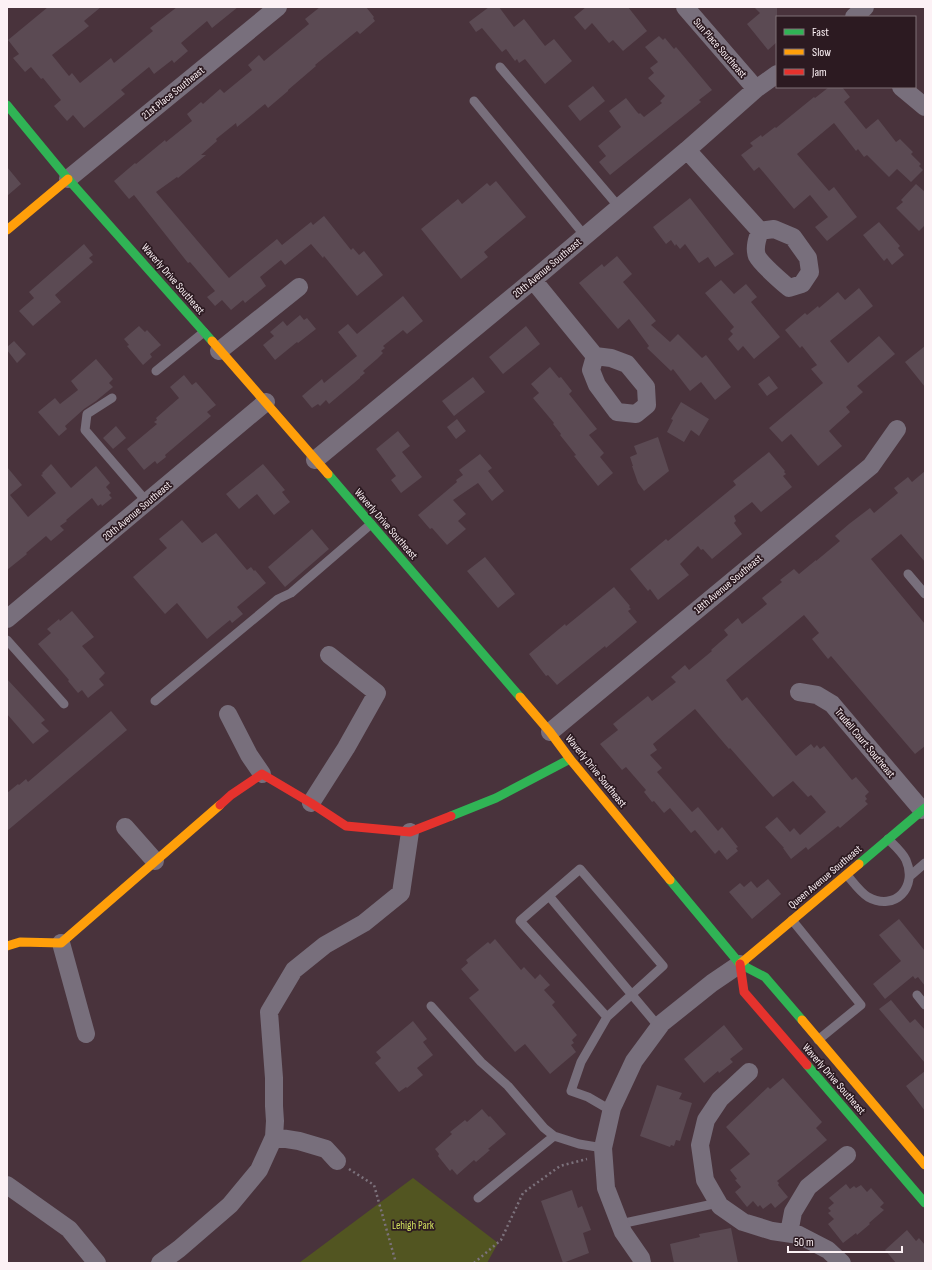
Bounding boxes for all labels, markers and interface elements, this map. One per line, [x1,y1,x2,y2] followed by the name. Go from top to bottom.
[690,15,750,81] street label: Sun Place Southeast
[776,16,916,88] legend
[812,25,829,40] text: Fast
[812,45,831,60] text: Slow
[139,63,207,122] street label: 21st Place Southeast
[811,65,827,80] text: Jam
[510,235,585,301] street label: 20th Avenue Southeast
[139,241,208,318] street label: Waverly Drive Southeast
[100,478,175,544] street label: 20th Avenue Southeast
[352,486,421,563] street label: Waverly Drive Southeast
[691,551,765,616] street label: 18th Avenue Southeast
[832,706,898,781] street label: Trudell Court Southeast
[563,732,630,810] street label: Waverly Drive Southeast
[786,842,865,912] street label: Queen Avenue Southeast
[800,1041,869,1118] street label: Waverly Drive Southeast
[392,1219,435,1232] park label: Lehigh Park
[788,1228,902,1254] scale bar
[794,1235,814,1250] text: 50 m

